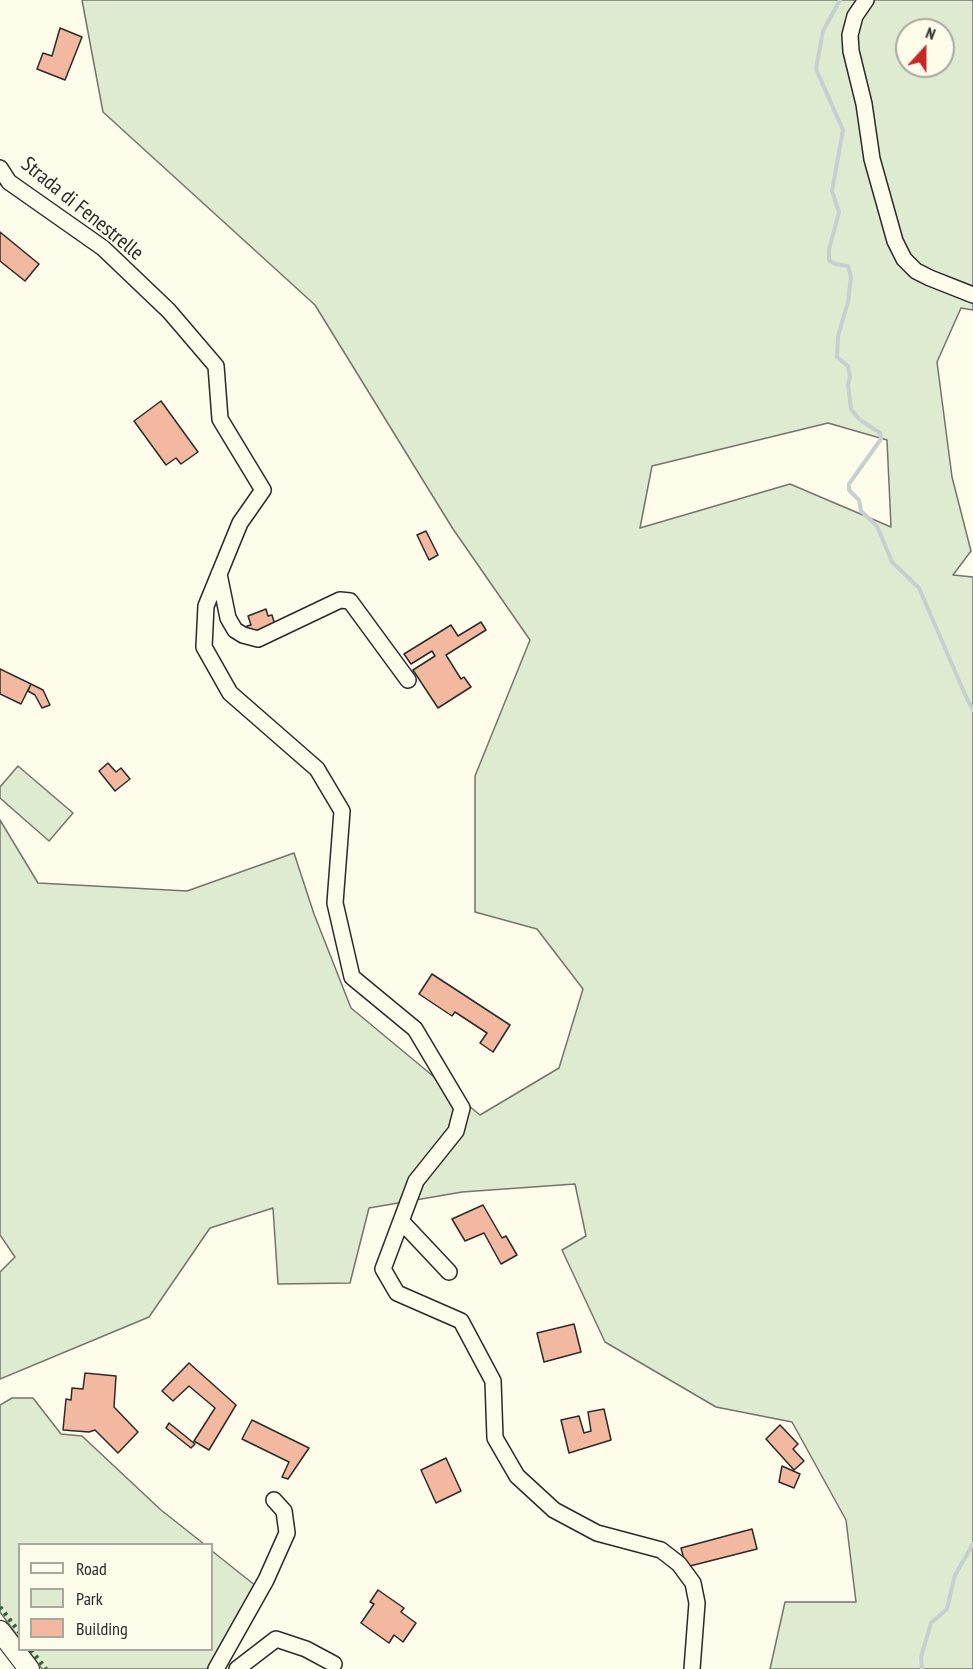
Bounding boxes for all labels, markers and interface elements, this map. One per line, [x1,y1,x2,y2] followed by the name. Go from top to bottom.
[895,18,955,78] north arrow
[923,22,938,44] text: N
[16,152,148,266] street label: Strada di Fenestrelle
[18,1543,213,1651] legend
[76,1557,107,1580] text: Road
[76,1587,103,1610] text: Park
[76,1617,128,1640] text: Building

